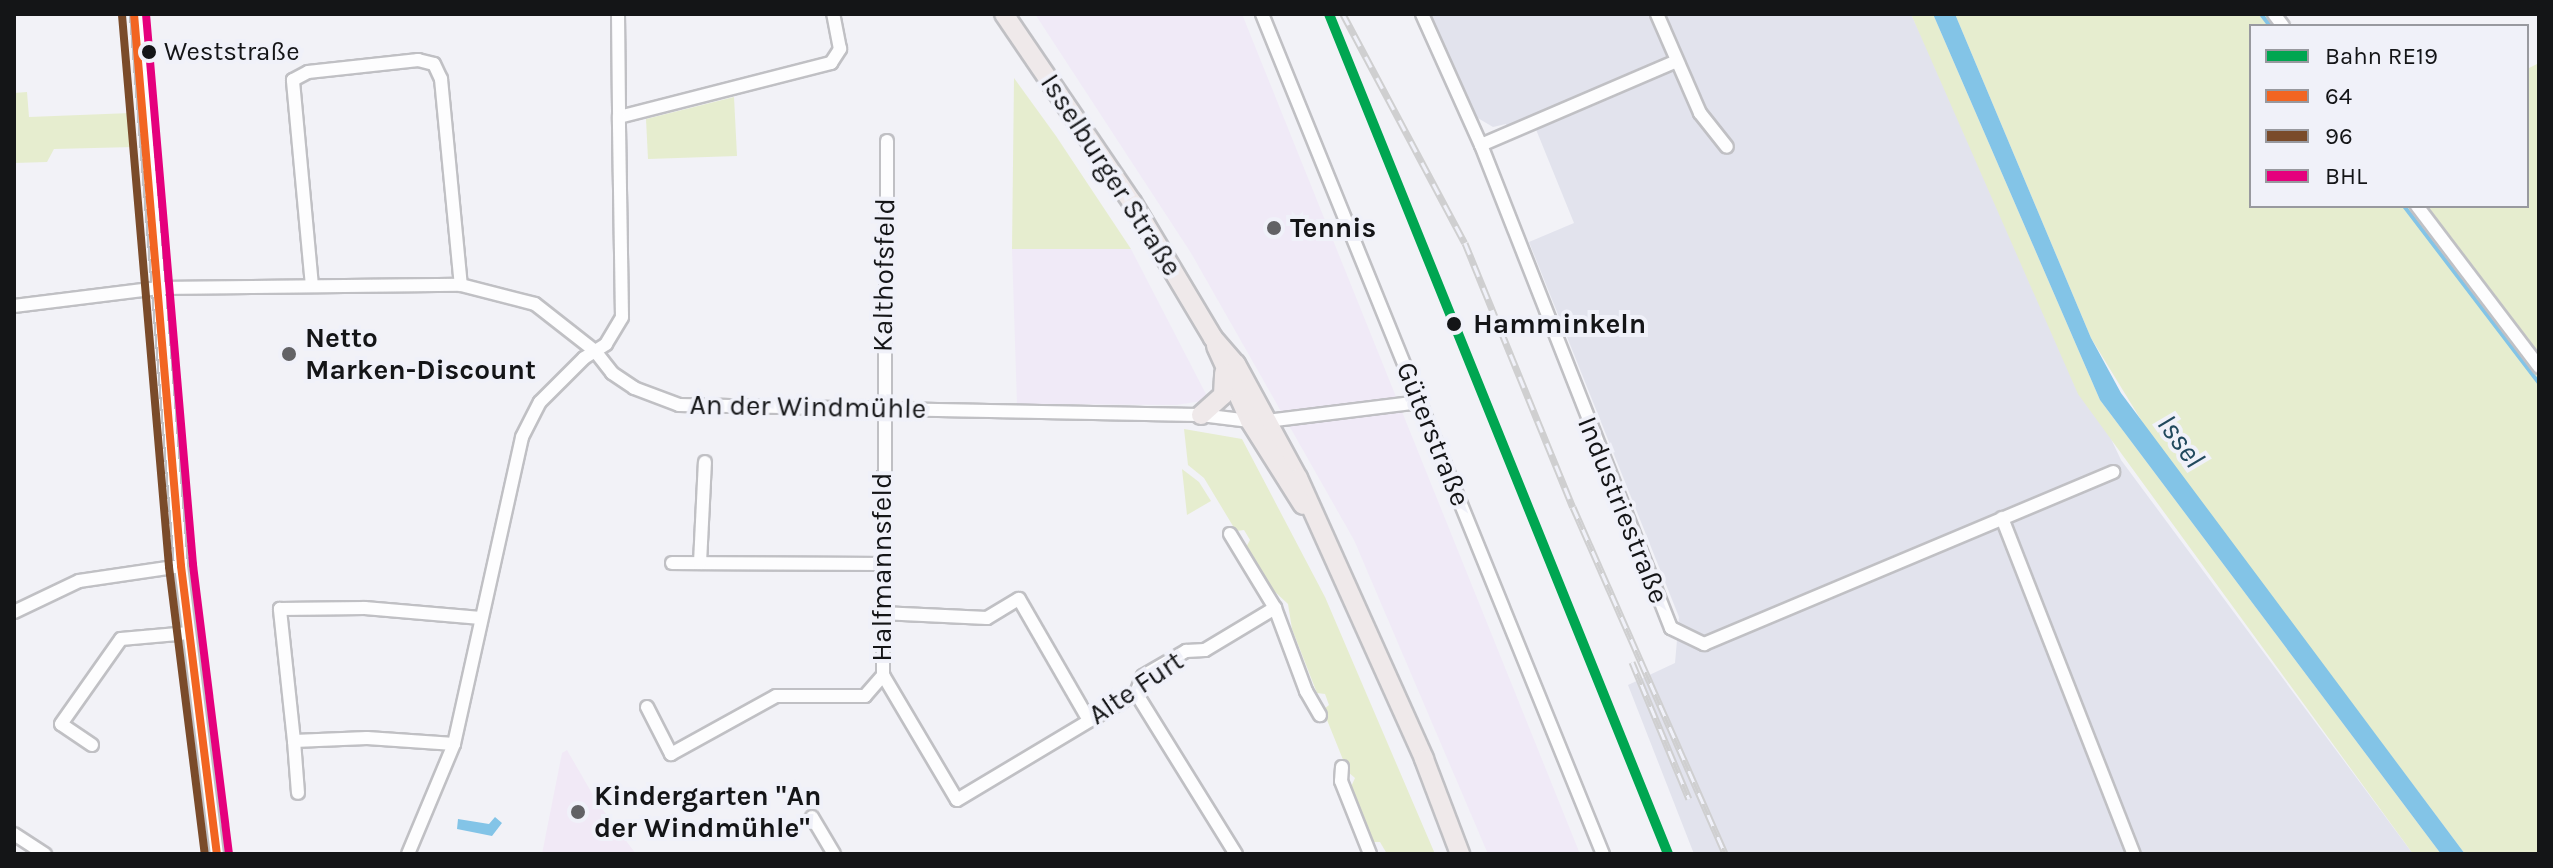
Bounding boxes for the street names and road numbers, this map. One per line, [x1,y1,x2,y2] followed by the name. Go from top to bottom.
[1033,68,1189,282] street label: Isselburger Straße
[866,198,902,352] street label: Kalthofsfeld
[1389,357,1477,511] street label: Güterstraße
[689,388,927,426] street label: An der Windmühle
[1570,412,1676,608] street label: Industriestraße
[865,472,899,662] street label: Halfmannsfeld
[1082,644,1190,732] street label: Alte Furt

